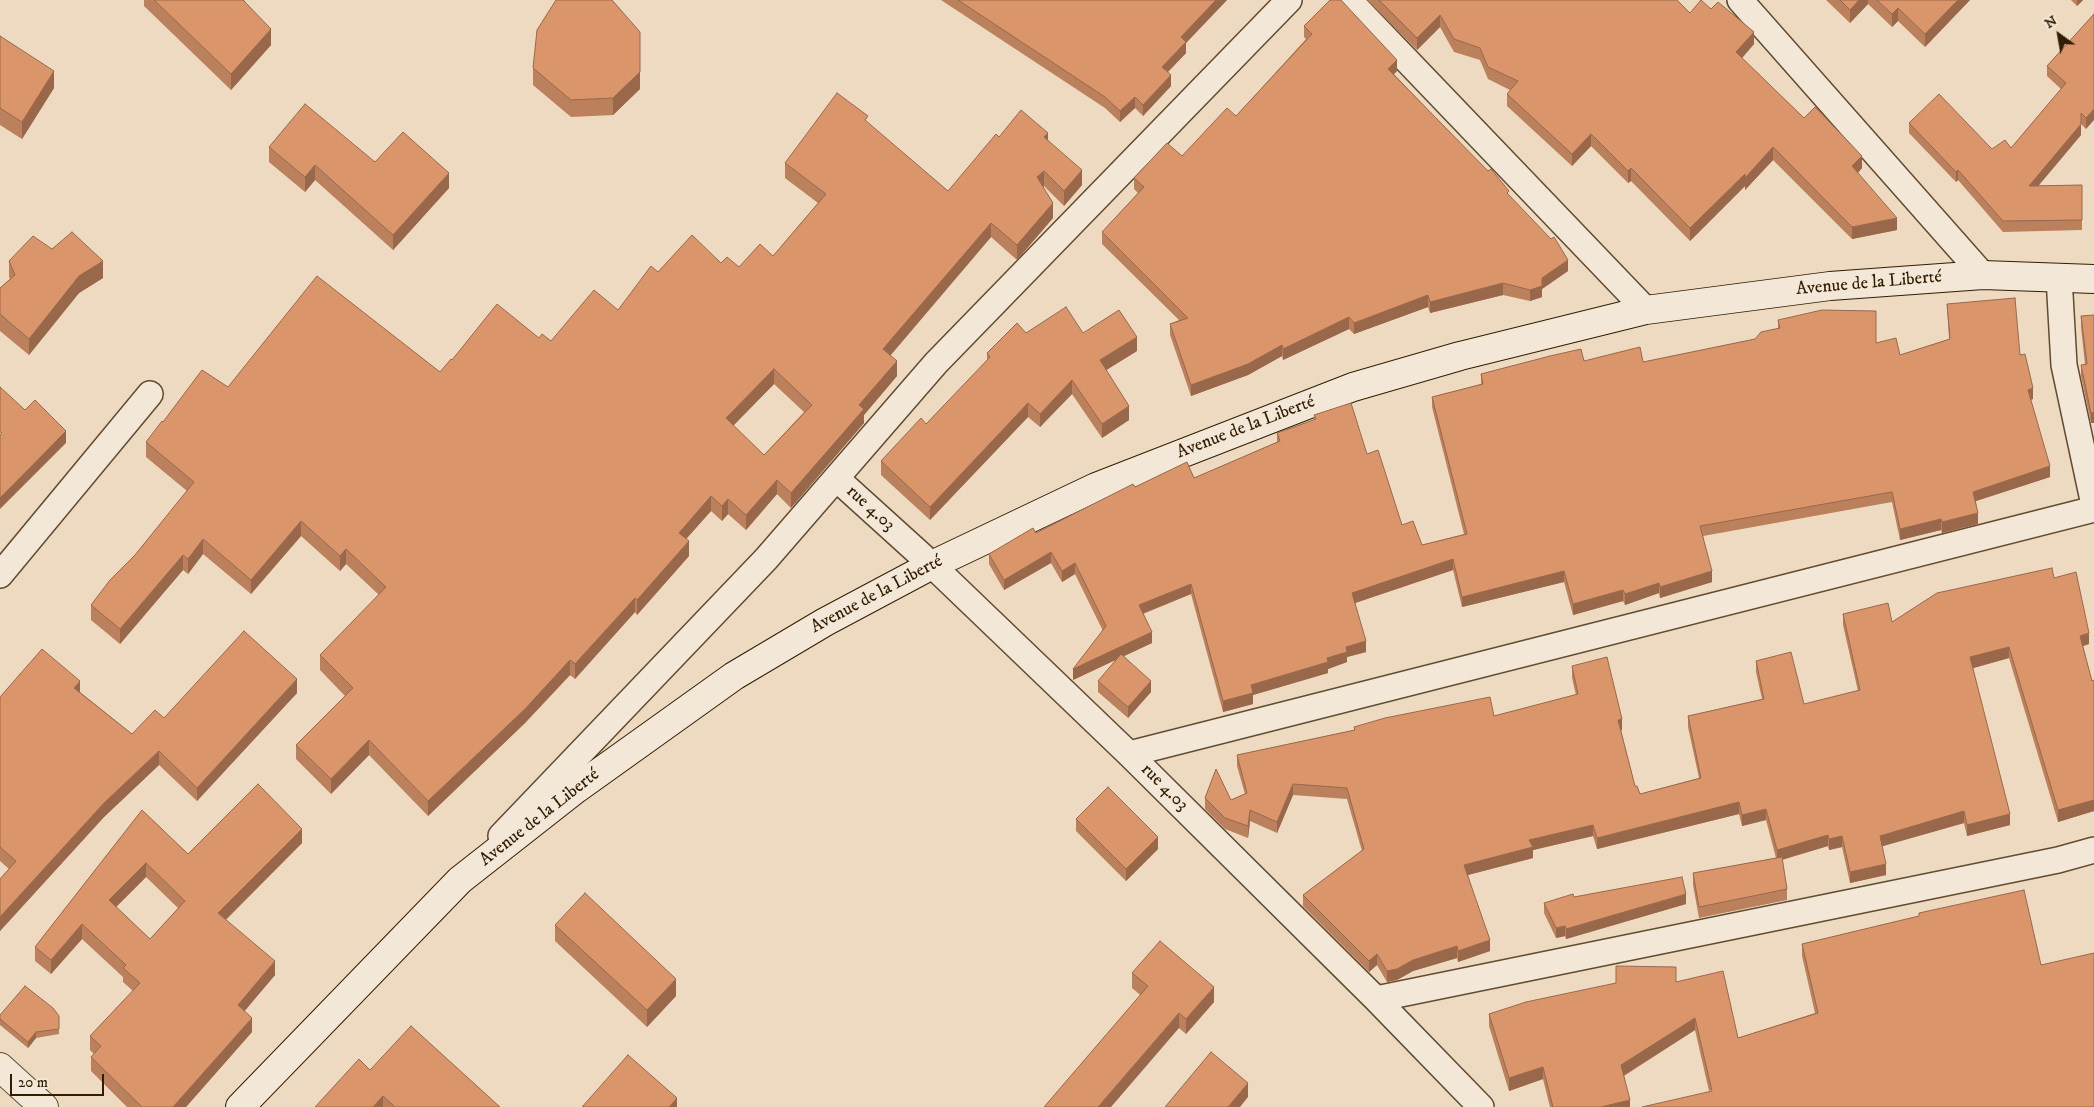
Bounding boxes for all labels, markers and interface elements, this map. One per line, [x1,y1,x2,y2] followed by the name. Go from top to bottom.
[2034,10,2084,60] north arrow
[2041,12,2061,33] text: N
[1795,267,1943,301] street label: Avenue de la Liberté
[1174,392,1318,464] street label: Avenue de la Liberté
[841,482,899,536] street label: rue 4.03
[807,551,947,639] street label: Avenue de la Liberté
[1136,760,1192,816] street label: rue 4.03
[476,764,604,872] street label: Avenue de la Liberté
[12,1064,106,1096] scale bar
[18,1073,48,1092] text: 20 m

